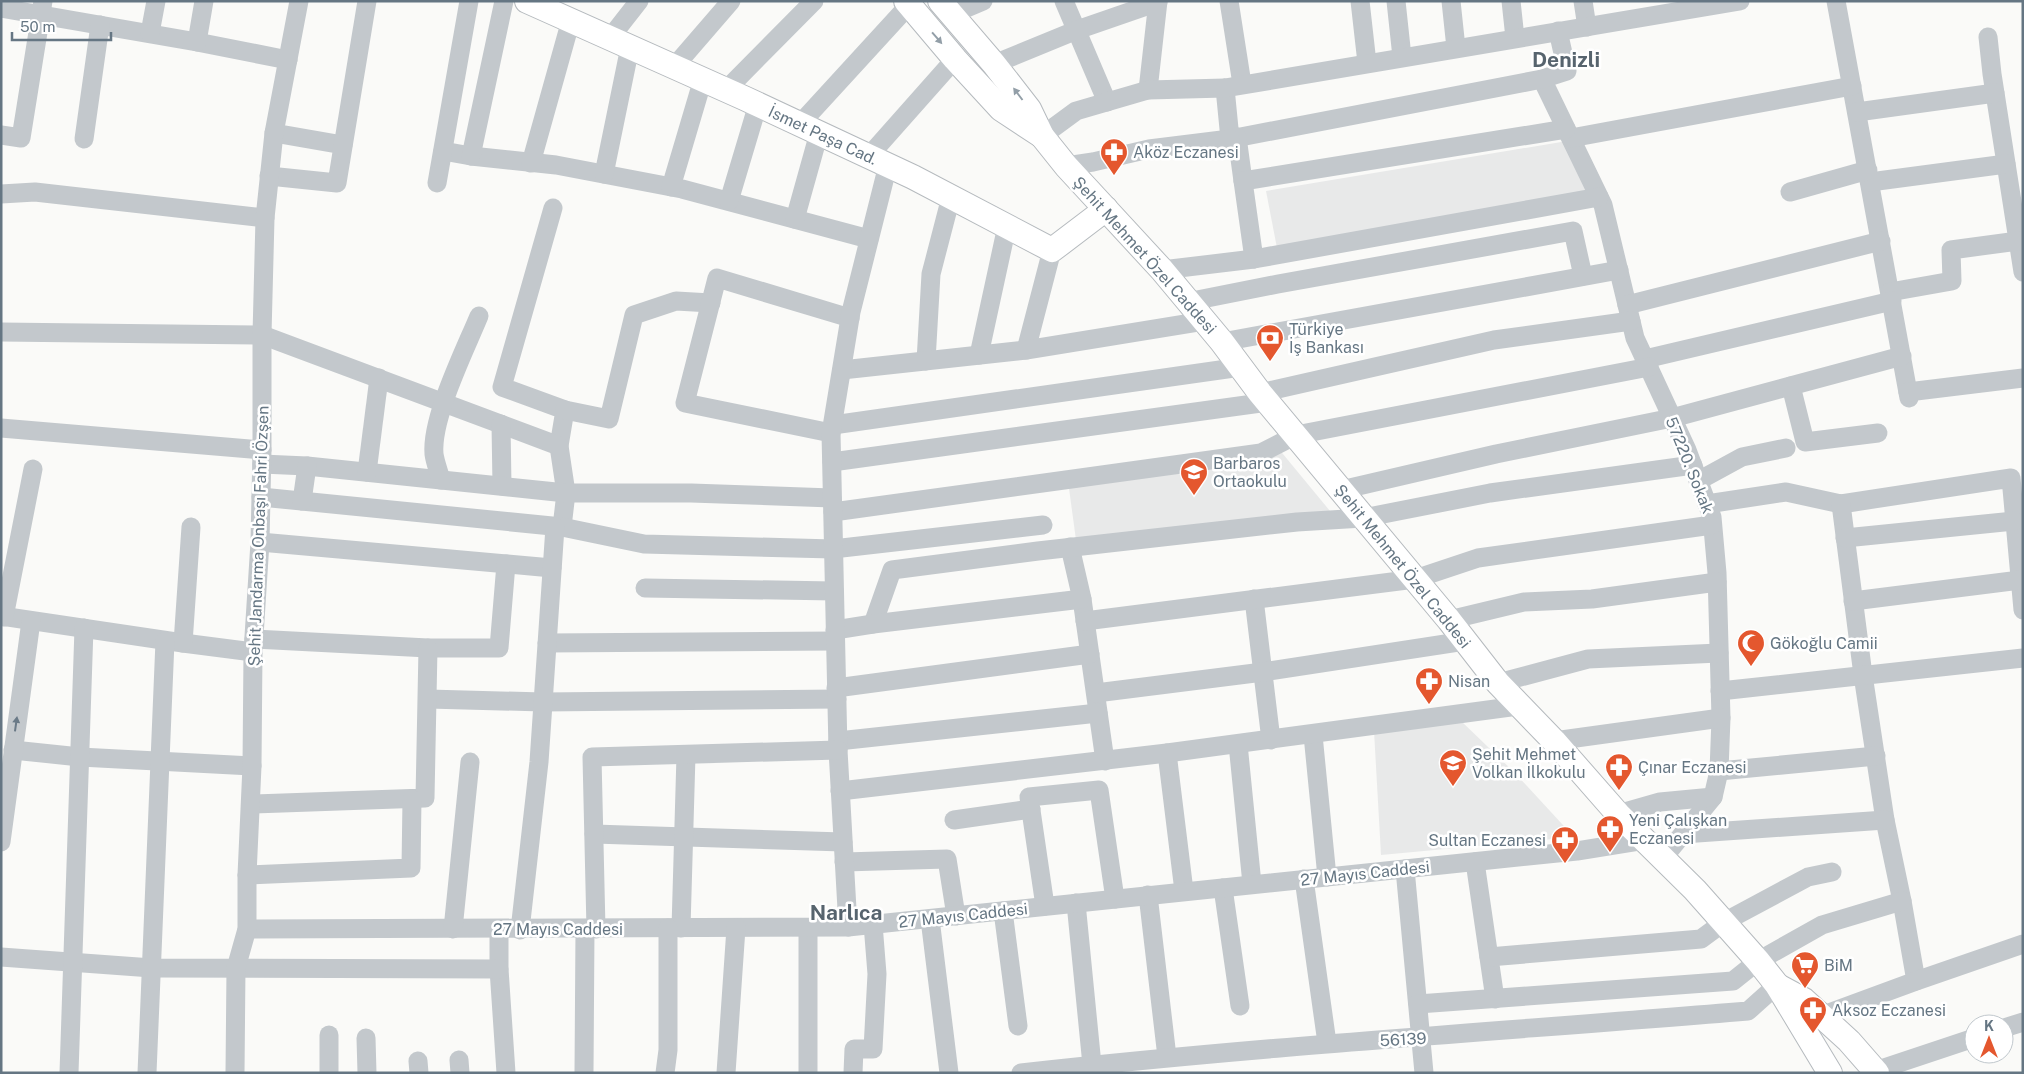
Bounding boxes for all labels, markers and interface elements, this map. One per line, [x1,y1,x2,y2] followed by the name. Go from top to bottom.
[12,10,111,42] scale bar
[20,18,55,35] text: 50 m
[931,32,943,44] one-way arrow
[1532,47,1600,72] district label: Denizli
[1012,88,1023,101] one-way arrow
[765,101,881,169] street label: İsmet Paşa Cad.
[1099,137,1129,176] pharmacy icon: Aköz Eczanesi
[1133,143,1239,162] place label: Aköz Eczanesi
[1069,172,1221,338] street label: Şehit Mehmet Özel Caddesi
[1289,320,1364,357] place label: Türkiye İş Bankası
[1255,323,1285,362] bank icon: Türkiye İş Bankası
[243,405,273,667] street label: Şehit Jandarma Onbaşı Fahri Özşen
[1662,414,1718,516] street label: 57220. Sokak
[1213,454,1287,491] place label: Barbaros Ortaokulu
[1179,457,1209,496] school or university icon: Barbaros Ortaokulu
[1331,480,1475,652] street label: Şehit Mehmet Özel Caddesi
[1736,628,1766,667] mosque icon: Gökoğlu Camii
[1770,634,1878,653] place label: Gökoğlu Camii
[1414,666,1444,705] pharmacy icon: Nisan
[1448,672,1490,691] place label: Nisan
[13,715,21,731] one-way arrow
[1472,745,1586,782] place label: Şehit Mehmet Volkan İlkokulu
[1438,748,1468,787] school or university icon: Şehit Mehmet Volkan İlkokulu
[1604,752,1634,791] pharmacy icon: Çınar Eczanesi
[1638,758,1746,777] place label: Çınar Eczanesi
[1629,811,1727,848] place label: Yeni Çalışkan Eczanesi
[1595,814,1625,853] pharmacy icon: Yeni Çalışkan Eczanesi
[1550,825,1580,864] pharmacy icon: Sultan Eczanesi
[1428,831,1546,850] place label: Sultan Eczanesi
[1299,857,1431,890] street label: 27 Mayıs Caddesi
[897,899,1029,932] street label: 27 Mayıs Caddesi
[810,900,882,925] district label: Narlıca
[493,920,623,939] street label: 27 Mayıs Caddesi
[1790,950,1820,989] supermarket icon: BiM
[1824,956,1853,975] place label: BiM
[1798,995,1828,1034] pharmacy icon: Aksoz Eczanesi
[1832,1001,1946,1020] place label: Aksoz Eczanesi
[1964,1014,2014,1064] north arrow
[1984,1018,1994,1034] text: K
[1379,1029,1427,1050] street label: 56139

